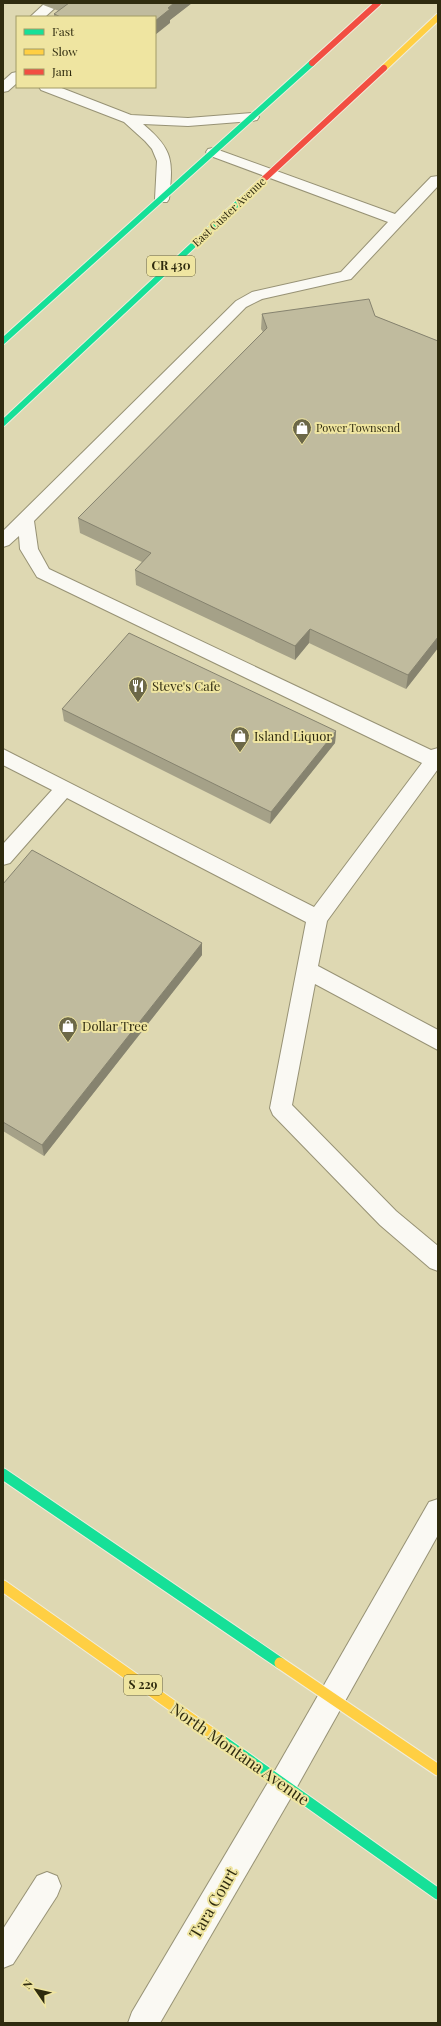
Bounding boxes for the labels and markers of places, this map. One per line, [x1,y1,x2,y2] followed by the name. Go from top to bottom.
[291,417,313,445] shop icon: Power Townsend
[316,420,401,435] place label: Power Townsend
[127,675,149,703] restaurant icon: Steve's Cafe
[152,677,221,694] place label: Steve's Cafe
[229,725,251,753] shop icon: Island Liquor
[254,727,332,744] place label: Island Liquor
[57,1015,79,1043] shop icon: Dollar Tree
[82,1017,148,1034] place label: Dollar Tree

